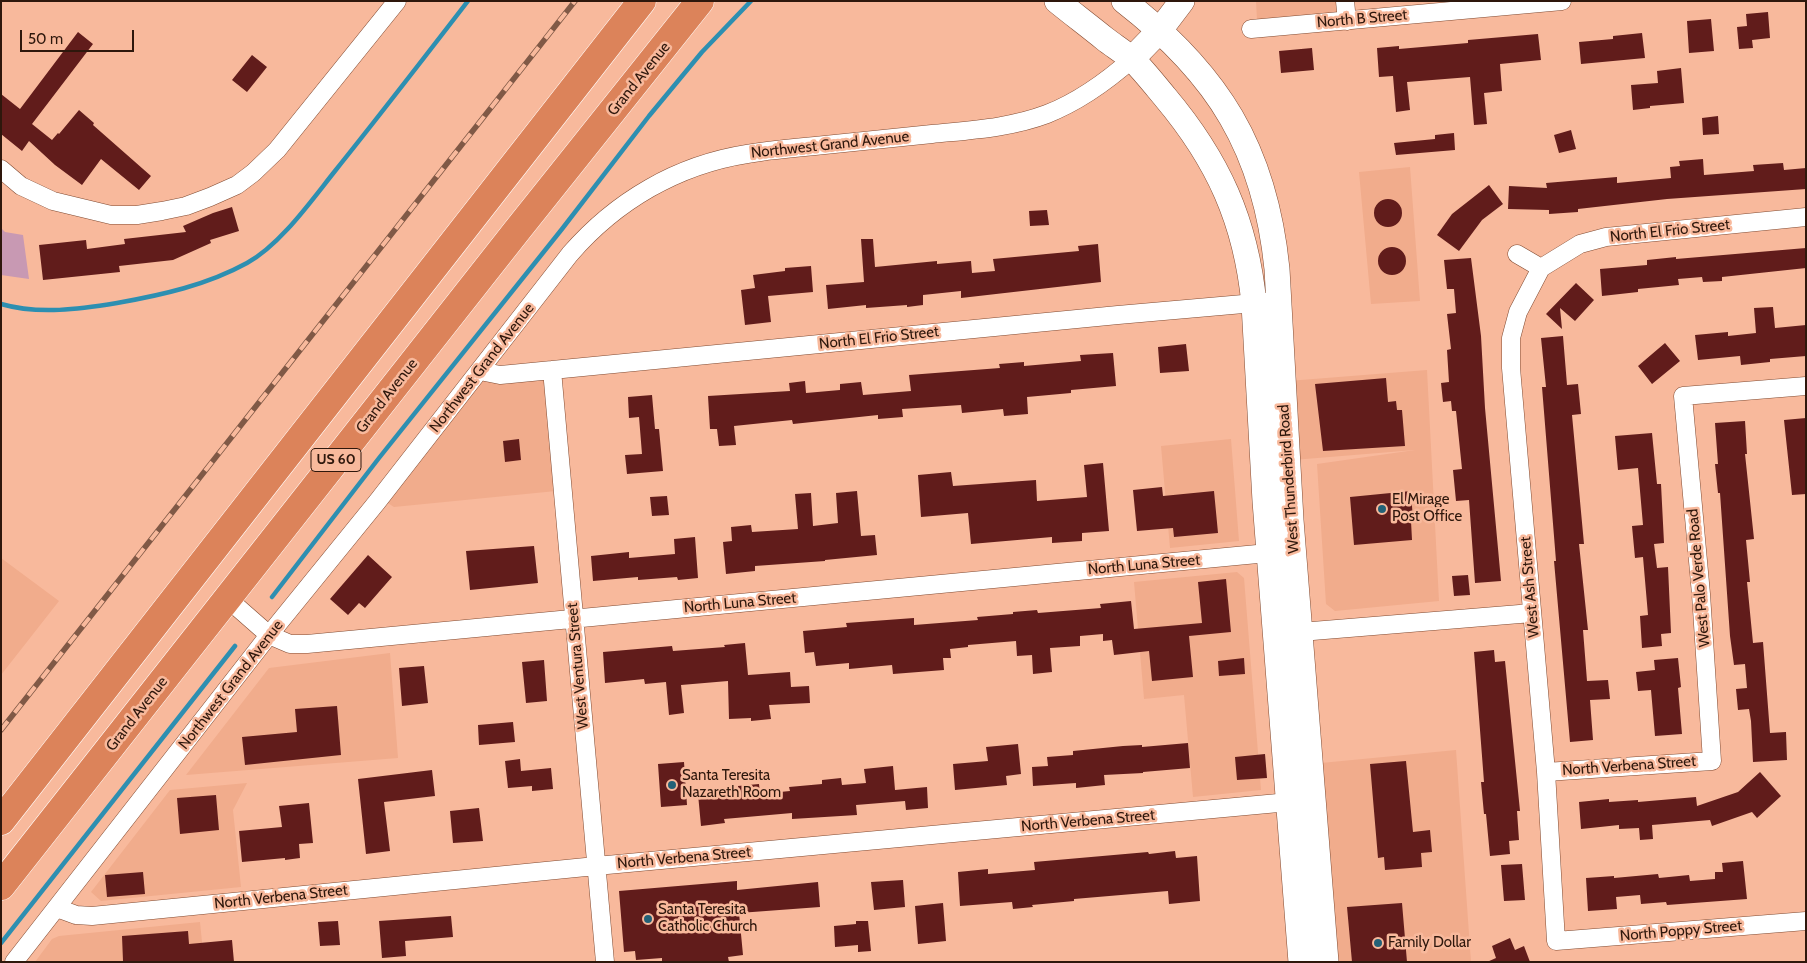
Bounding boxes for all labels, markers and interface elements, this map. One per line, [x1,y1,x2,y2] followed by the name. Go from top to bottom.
[1316,6,1408,32] street label: North B Street
[22,20,136,52] scale bar
[28,30,63,48] text: 50 m
[604,39,674,119] street label: Grand Avenue
[750,128,910,162] street label: Northwest Grand Avenue
[1609,216,1731,246] street label: North El Frio Street
[426,300,538,436] street label: Northwest Grand Avenue
[818,323,940,353] street label: North El Frio Street
[352,355,422,437] street label: Grand Avenue
[1275,404,1303,554] street label: West Thunderbird Road
[311,448,361,472] road number: US 60
[1392,491,1462,526] place label: El Mirage Post Office
[1376,503,1388,515] marker: El Mirage Post Office
[1684,508,1714,648] street label: West Palo Verde Road
[1517,536,1543,638] street label: West Ash Street
[1087,551,1201,579] street label: North Luna Street
[683,589,797,617] street label: North Luna Street
[564,602,592,730] street label: West Ventura Street
[175,617,287,753] street label: Northwest Grand Avenue
[102,673,172,755] street label: Grand Avenue
[1561,752,1697,780] street label: North Verbena Street
[682,767,781,802] place label: Santa Teresita Nazareth Room
[666,779,678,791] marker: Santa Teresita Nazareth Room
[1020,806,1156,836] street label: North Verbena Street
[616,843,752,873] street label: North Verbena Street
[213,881,349,913] street label: North Verbena Street
[658,901,757,936] place label: Santa Teresita Catholic Church
[642,913,654,925] marker: Santa Teresita Catholic Church
[1619,917,1743,945] street label: North Poppy Street
[1388,934,1471,952] place label: Family Dollar
[1372,937,1384,949] marker: Family Dollar

